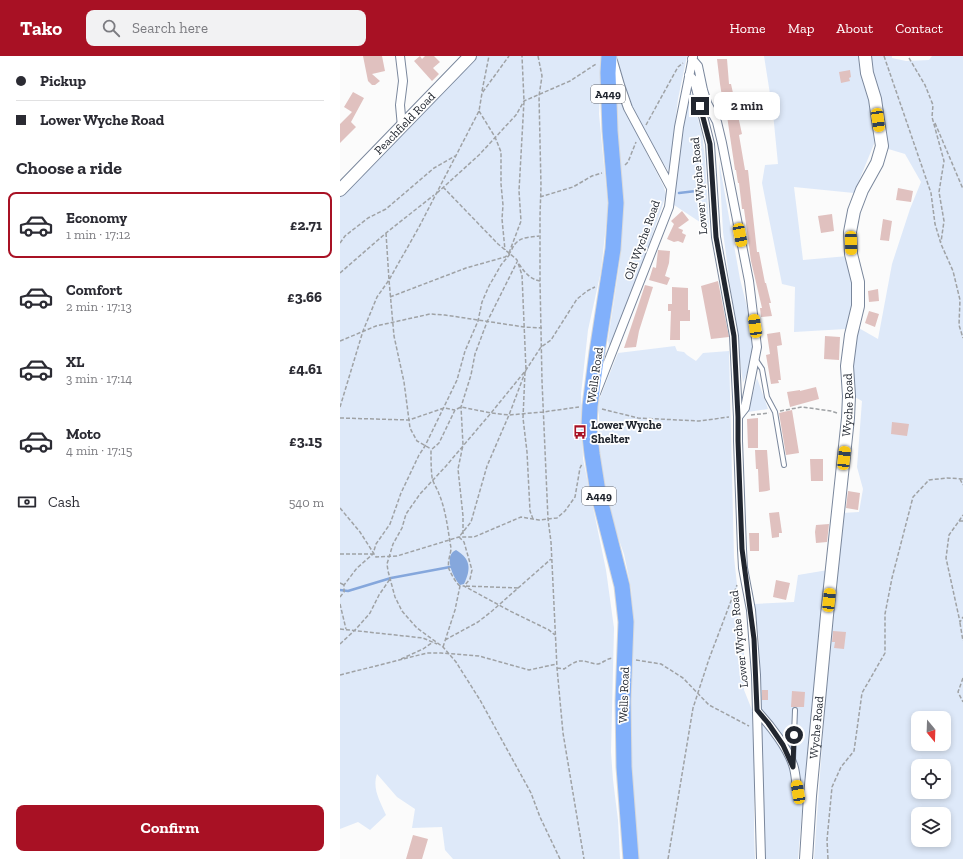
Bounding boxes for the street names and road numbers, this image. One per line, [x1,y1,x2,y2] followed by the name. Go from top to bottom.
[591,85,625,103] road number: A449
[371,89,438,157] street label: Peachfield Road
[688,136,710,235] street label: Lower Wyche Road
[621,198,663,282] street label: Old Wyche Road
[584,346,606,404] street label: Wells Road
[839,373,856,437] street label: Wyche Road
[582,487,616,505] road number: A449
[727,589,751,688] street label: Lower Wyche Road
[616,666,632,723] street label: Wells Road
[807,695,826,760] street label: Wyche Road

